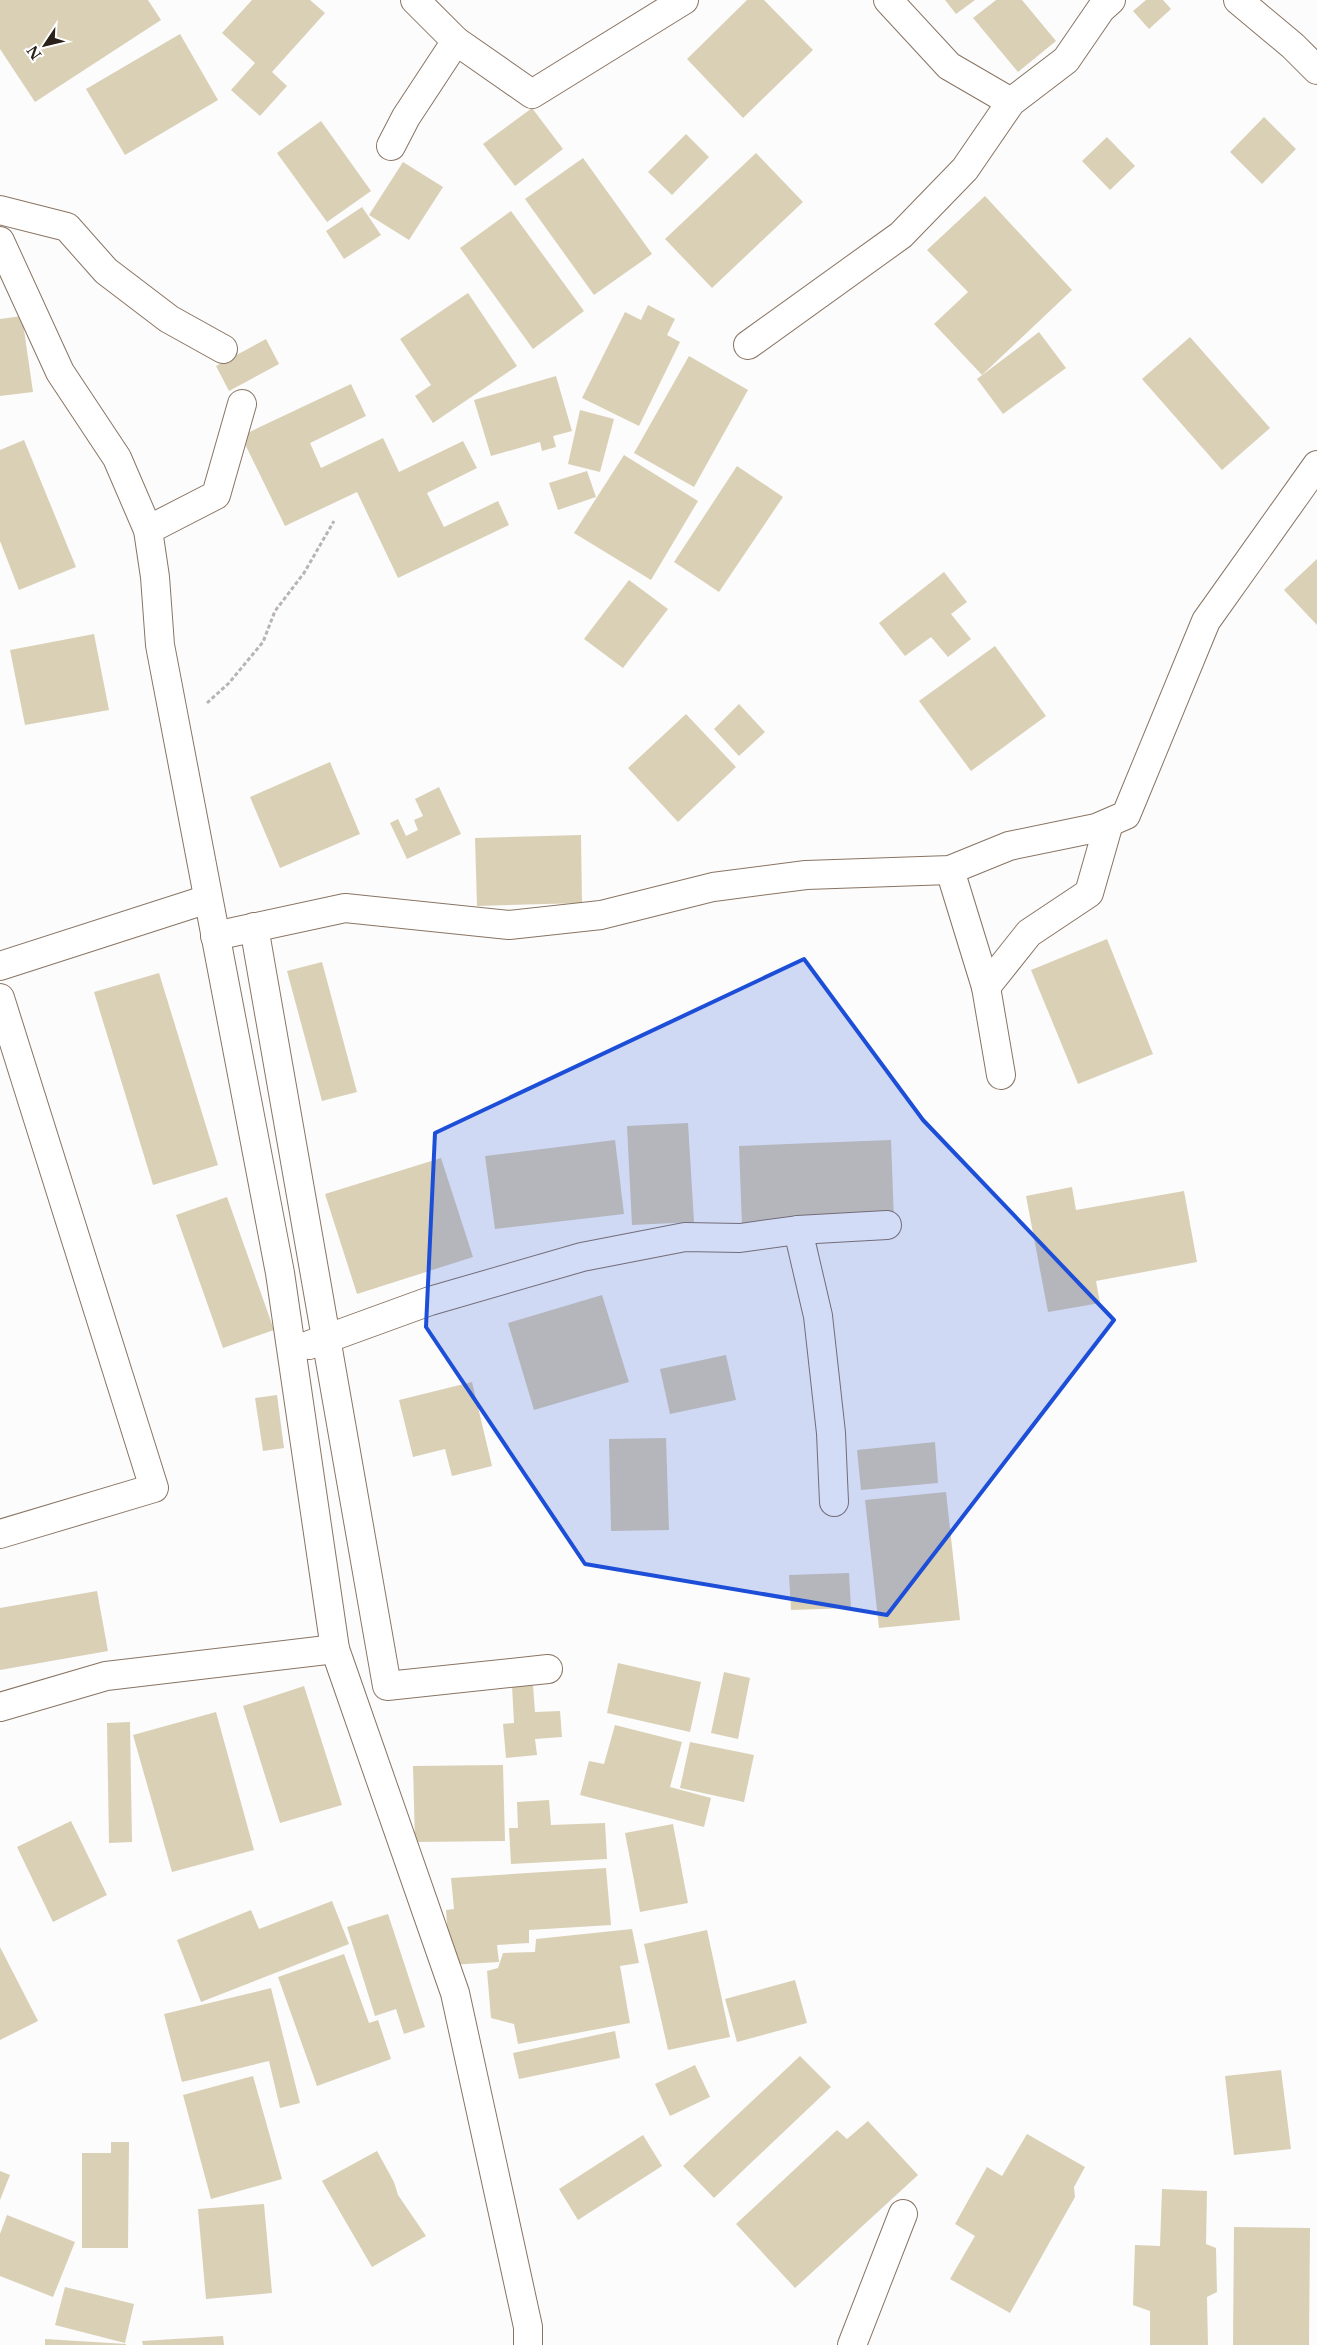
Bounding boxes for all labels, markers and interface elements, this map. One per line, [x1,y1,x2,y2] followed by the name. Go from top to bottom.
[20,20,70,70] north arrow
[23,42,46,63] text: N

